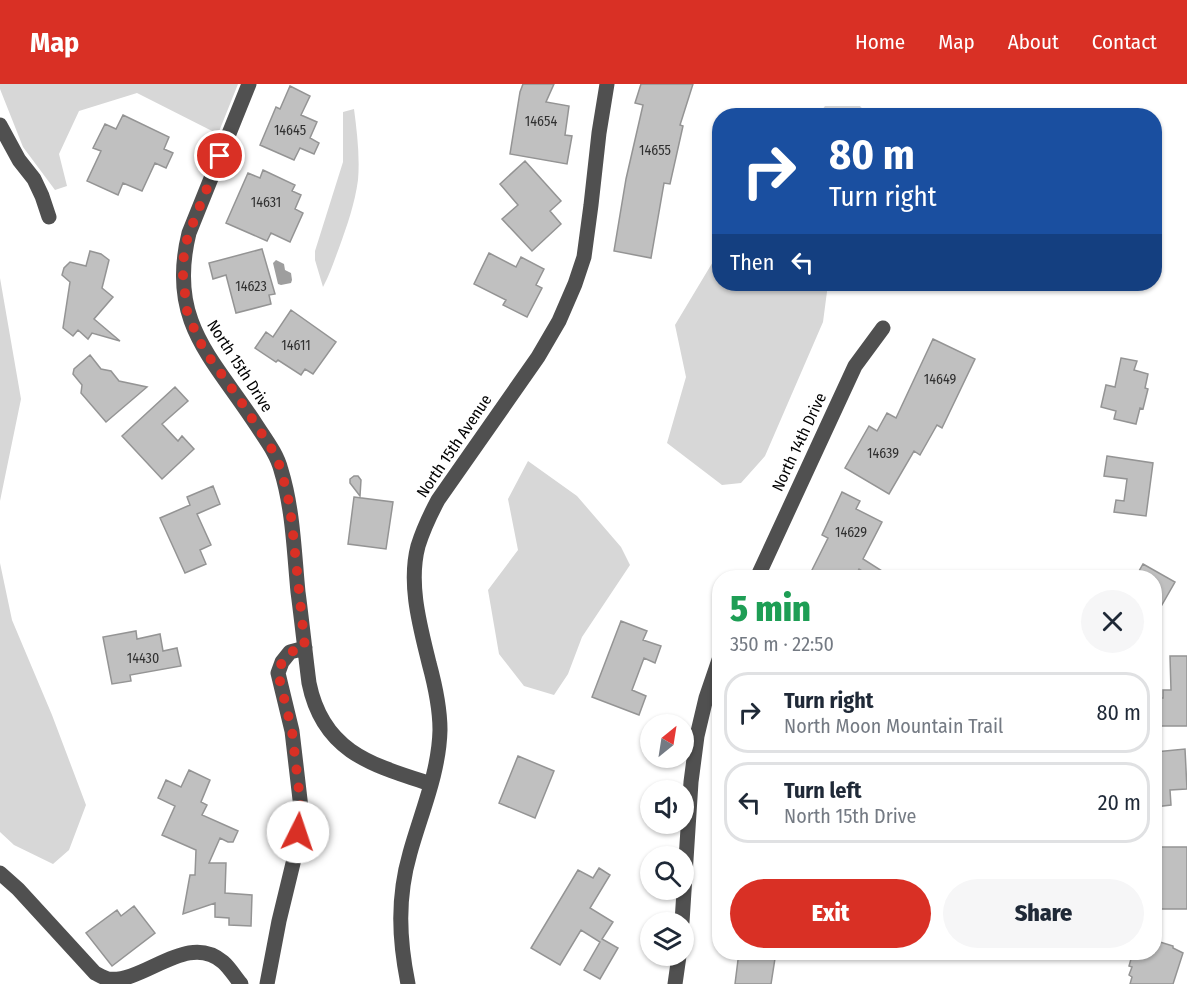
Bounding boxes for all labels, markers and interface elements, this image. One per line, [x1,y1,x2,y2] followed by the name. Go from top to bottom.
[30,26,79,59] text: Map
[855,29,905,55] text: Home
[938,29,975,55] text: Map
[1008,29,1059,55] text: About
[1092,29,1157,55] text: Contact
[525,113,557,130] house number: 14654
[274,122,306,139] house number: 14645
[194,130,245,181] pin
[829,130,915,180] text: 80 m
[730,132,808,210] icon: right
[203,139,236,172] icon: arrive
[639,142,671,159] house number: 14655
[829,181,937,213] text: Turn right
[251,194,281,211] house number: 14631
[786,246,819,279] icon: left
[730,249,774,276] text: Then
[235,278,267,295] house number: 14623
[203,316,277,416] street label: North 15th Drive
[281,337,311,354] house number: 14611
[924,371,956,388] house number: 14649
[768,390,830,494] street label: North 14th Drive
[413,391,496,501] street label: North 15th Avenue
[867,445,899,462] house number: 14639
[835,524,867,541] house number: 14629
[730,587,811,631] text: 5 min
[1081,590,1144,653] button: close
[730,632,834,656] text: 350 m · 22:50
[127,650,159,667] house number: 14430
[784,687,873,714] text: Turn right
[733,696,766,729] icon: right
[1096,699,1141,726] text: 80 m
[640,714,694,768] north arrow
[640,714,694,966] map controls
[784,714,1003,738] text: North Moon Mountain Trail
[784,777,862,804] text: Turn left
[640,780,694,834] button: sound
[733,786,766,819] icon: left
[1098,789,1141,816] text: 20 m
[266,800,330,864] position arrow
[784,804,916,828] text: North 15th Drive
[640,846,694,900] button: search
[730,879,931,948] button: Exit
[943,879,1144,948] button: Share
[640,912,694,966] button: layers

